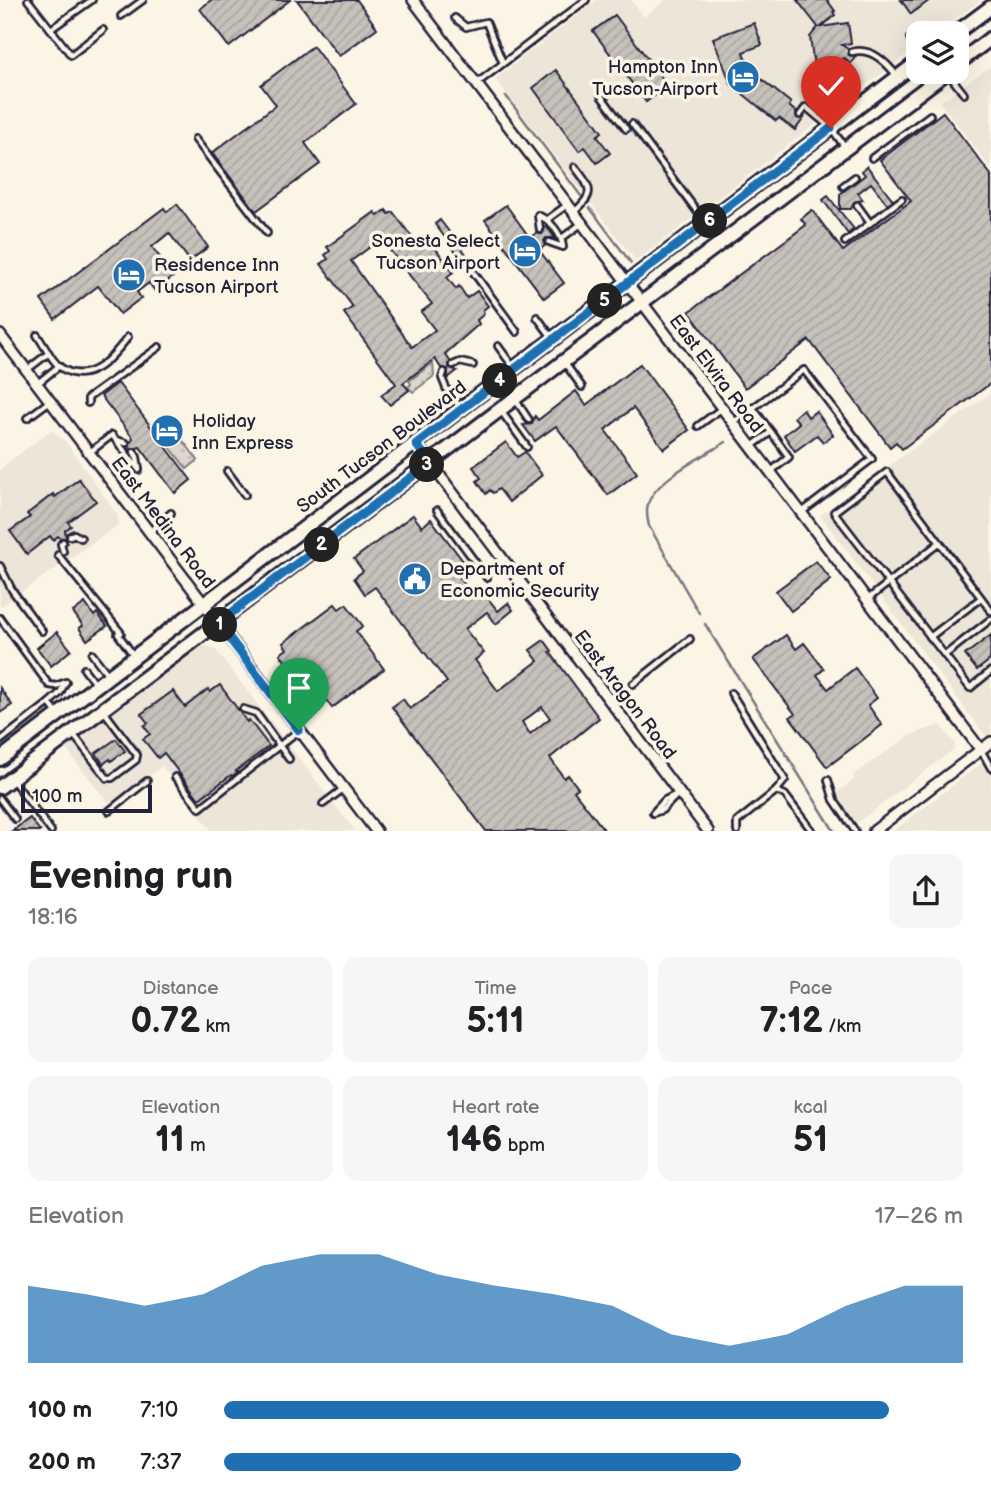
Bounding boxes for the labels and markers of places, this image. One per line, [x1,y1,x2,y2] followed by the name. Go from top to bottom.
[592,56,718,101] place label: Hampton Inn Tucson-Airport
[801,56,861,128] pin
[724,58,762,96] hotel icon: Hampton Inn Tucson-Airport
[692,204,728,238] pin: 6
[371,230,500,275] place label: Sonesta Select Tucson Airport
[506,232,544,270] hotel icon: Sonesta Select Tucson Airport
[154,254,279,299] place label: Residence Inn Tucson Airport
[110,256,148,294] hotel icon: Residence Inn Tucson Airport
[588,284,622,318] pin: 5
[482,364,518,398] pin: 4
[192,410,293,455] place label: Holiday Inn Express
[148,412,186,450] hotel icon: Holiday Inn Express
[410,448,444,482] pin: 3
[304,528,340,562] pin: 2
[440,558,600,603] place label: Department of Economic Security
[396,560,434,598] public building icon: Department of Economic Security
[202,608,238,642] pin: 1
[269,658,329,730] pin

